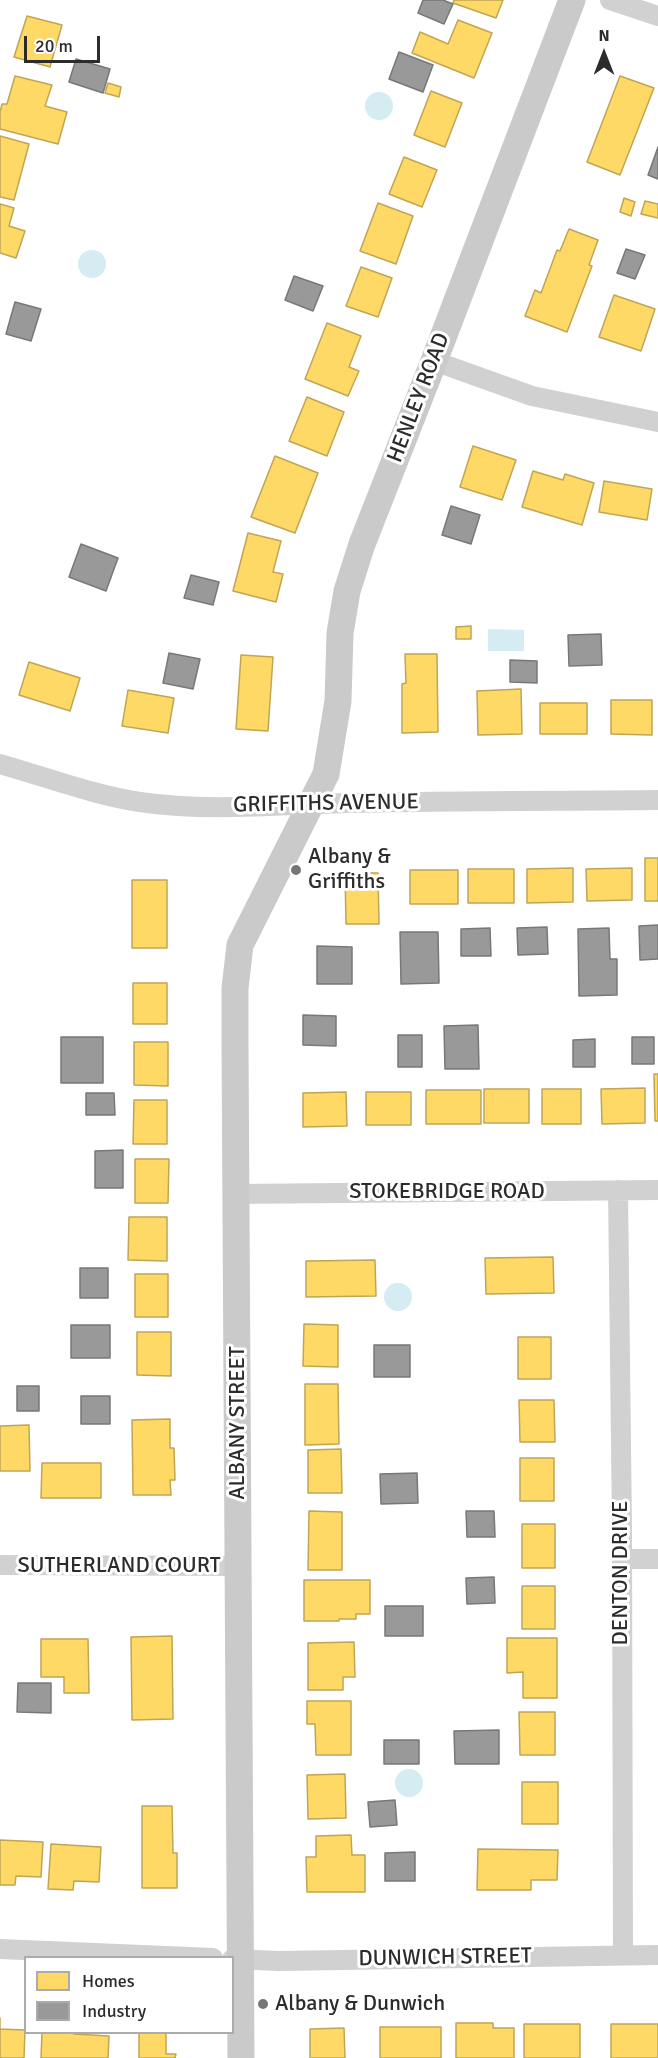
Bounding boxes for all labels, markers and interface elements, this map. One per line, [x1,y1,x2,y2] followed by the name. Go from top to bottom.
[27,24,104,62] scale bar
[574,24,634,84] north arrow
[598,26,610,46] text: N
[35,35,73,57] text: 20 m
[382,329,456,467] street label: HENLEY ROAD
[233,789,419,819] street label: GRIFFITHS AVENUE
[308,844,391,896] place label: Albany & Griffiths
[289,863,303,877] marker: Albany & Griffiths
[349,1179,545,1205] street label: STOKEBRIDGE ROAD
[225,1346,251,1500] street label: ALBANY STREET
[608,1500,634,1646] street label: DENTON DRIVE
[17,1553,221,1579] street label: SUTHERLAND COURT
[358,1943,532,1973] street label: DUNWICH STREET
[24,1956,234,2034] legend
[82,1970,135,1992] text: Homes
[275,1991,445,2017] place label: Albany & Dunwich
[256,1997,270,2011] marker: Albany & Dunwich
[82,2000,146,2022] text: Industry

